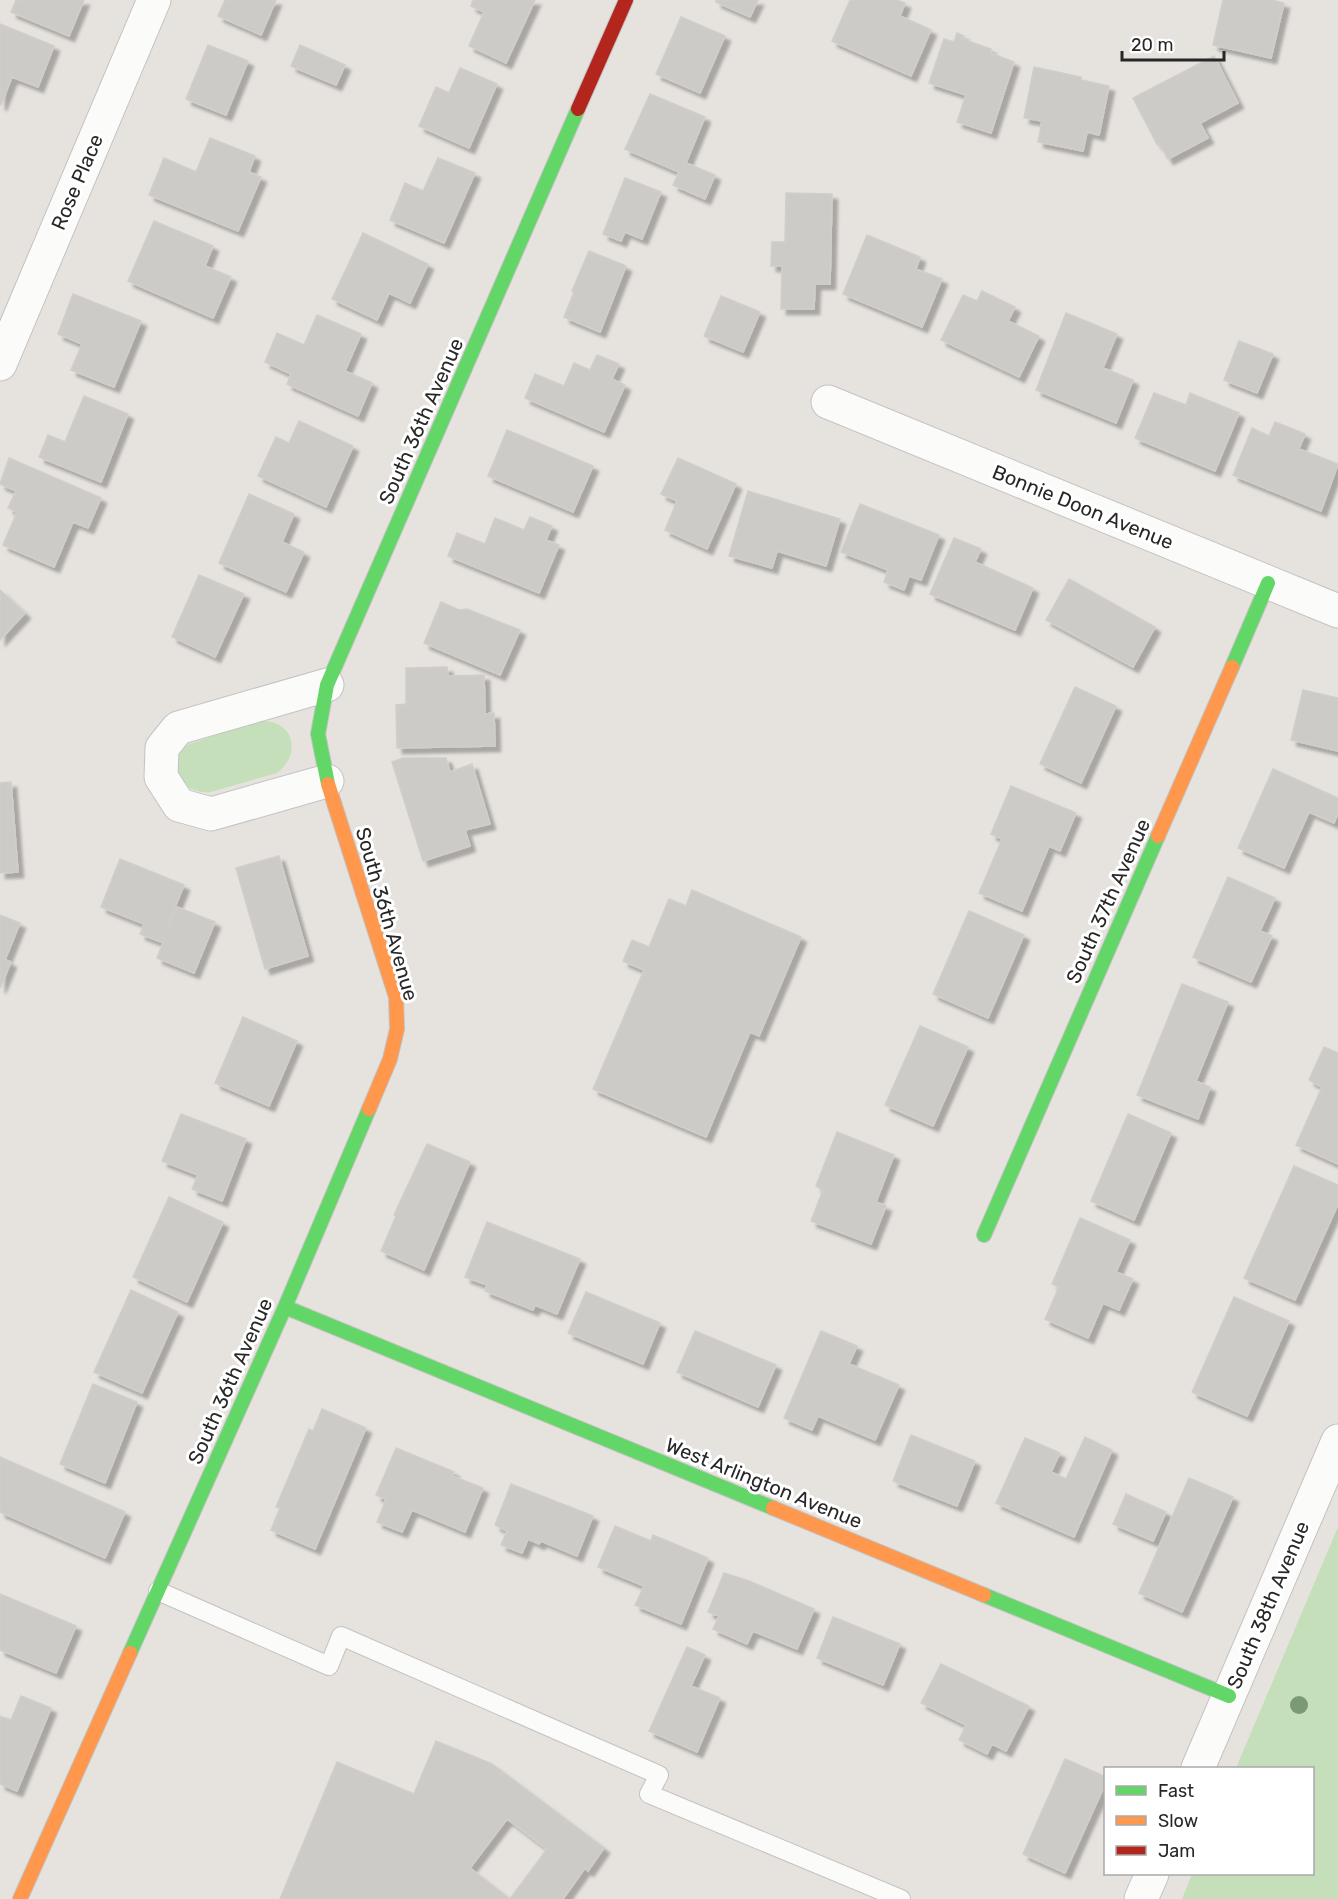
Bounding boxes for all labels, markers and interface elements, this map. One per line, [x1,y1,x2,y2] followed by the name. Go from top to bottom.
[1122,24,1224,62] scale bar
[1131,34,1173,56] text: 20 m
[46,130,108,234] street label: Rose Place
[374,334,468,508] street label: South 36th Avenue
[989,460,1177,554] street label: Bonnie Doon Avenue
[1061,815,1155,987] street label: South 37th Avenue
[351,824,423,1004] street label: South 36th Avenue
[183,1294,277,1468] street label: South 36th Avenue
[662,1433,866,1533] street label: West Arlington Avenue
[1222,1517,1314,1693] street label: South 38th Avenue
[1104,1767,1314,1875] legend
[1158,1780,1194,1802] text: Fast
[1158,1810,1198,1832] text: Slow
[1158,1840,1195,1862] text: Jam

